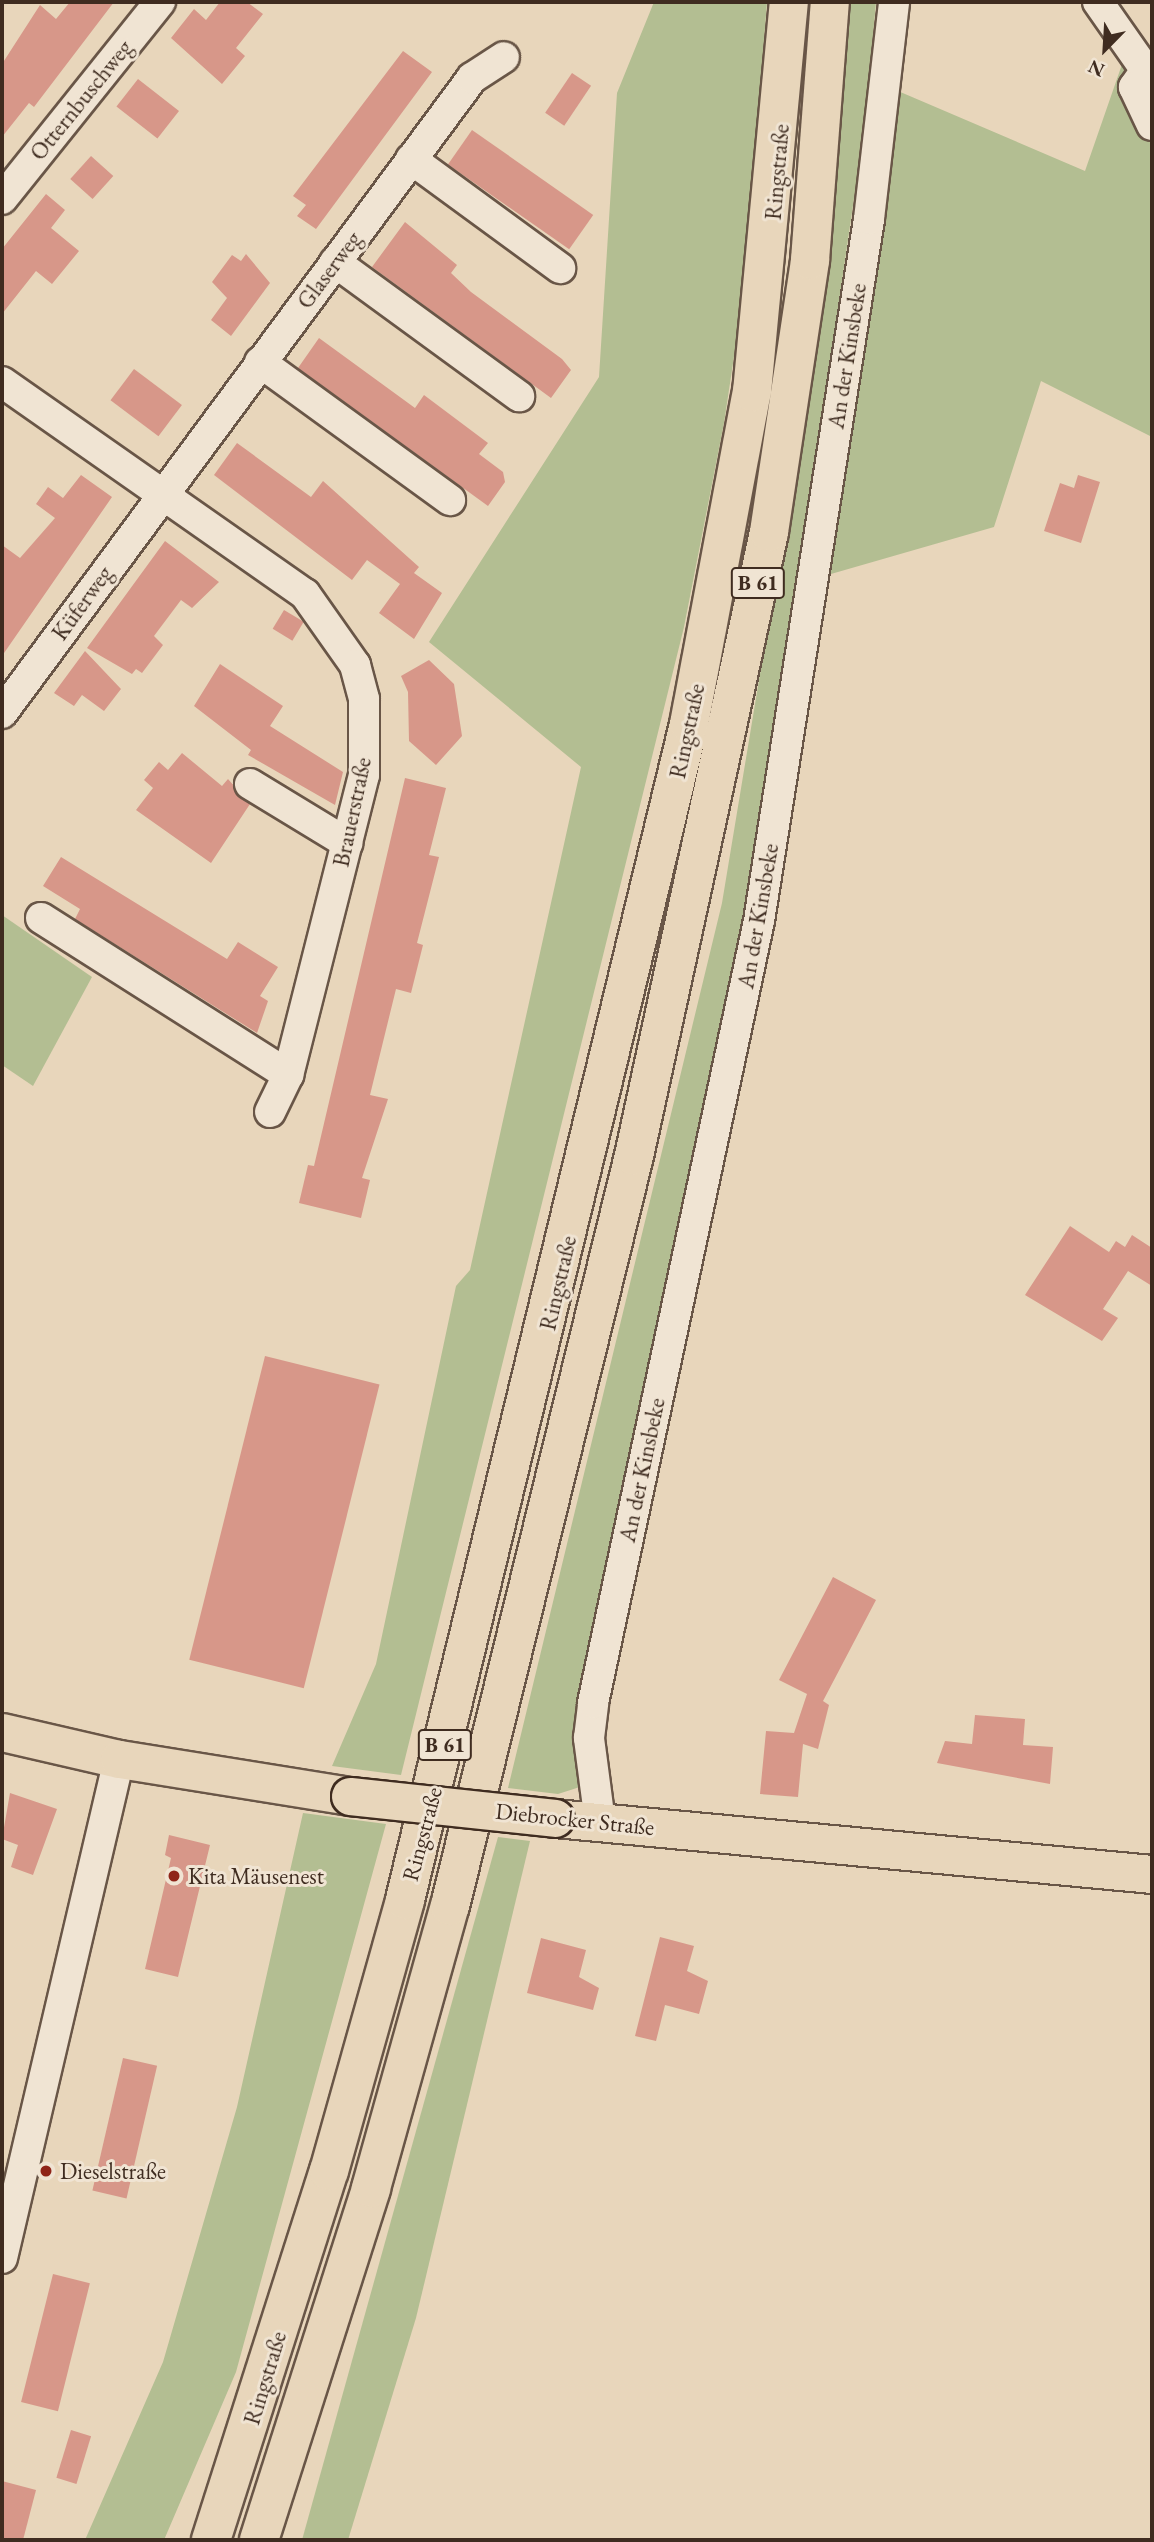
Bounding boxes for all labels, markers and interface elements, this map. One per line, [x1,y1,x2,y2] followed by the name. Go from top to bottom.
[1070,14,1140,84] north arrow
[24,34,138,166] street label: Otternbuschweg
[1084,54,1108,83] text: N
[759,123,795,221] street label: Ringstraße
[291,226,367,314] street label: Glaserweg
[822,281,872,431] street label: An der Kinsbeke
[46,560,118,646] street label: Küferweg
[730,566,786,600] road number: B 61
[663,681,711,781] street label: Ringstraße
[327,755,377,869] street label: Brauerstraße
[732,841,784,991] street label: An der Kinsbeke
[534,1233,582,1333] street label: Ringstraße
[613,1395,671,1545] street label: An der Kinsbeke
[417,1728,473,1762] road number: B 61
[396,1784,448,1884] street label: Ringstraße
[494,1797,656,1841] street label: Diebrocker Straße
[188,1862,324,1890] place label: Kita Mäusenest
[166,1868,182,1884] marker: Kita Mäusenest
[60,2157,166,2185] place label: Dieselstraße
[38,2163,54,2179] marker: Dieselstraße
[238,2328,292,2428] street label: Ringstraße

